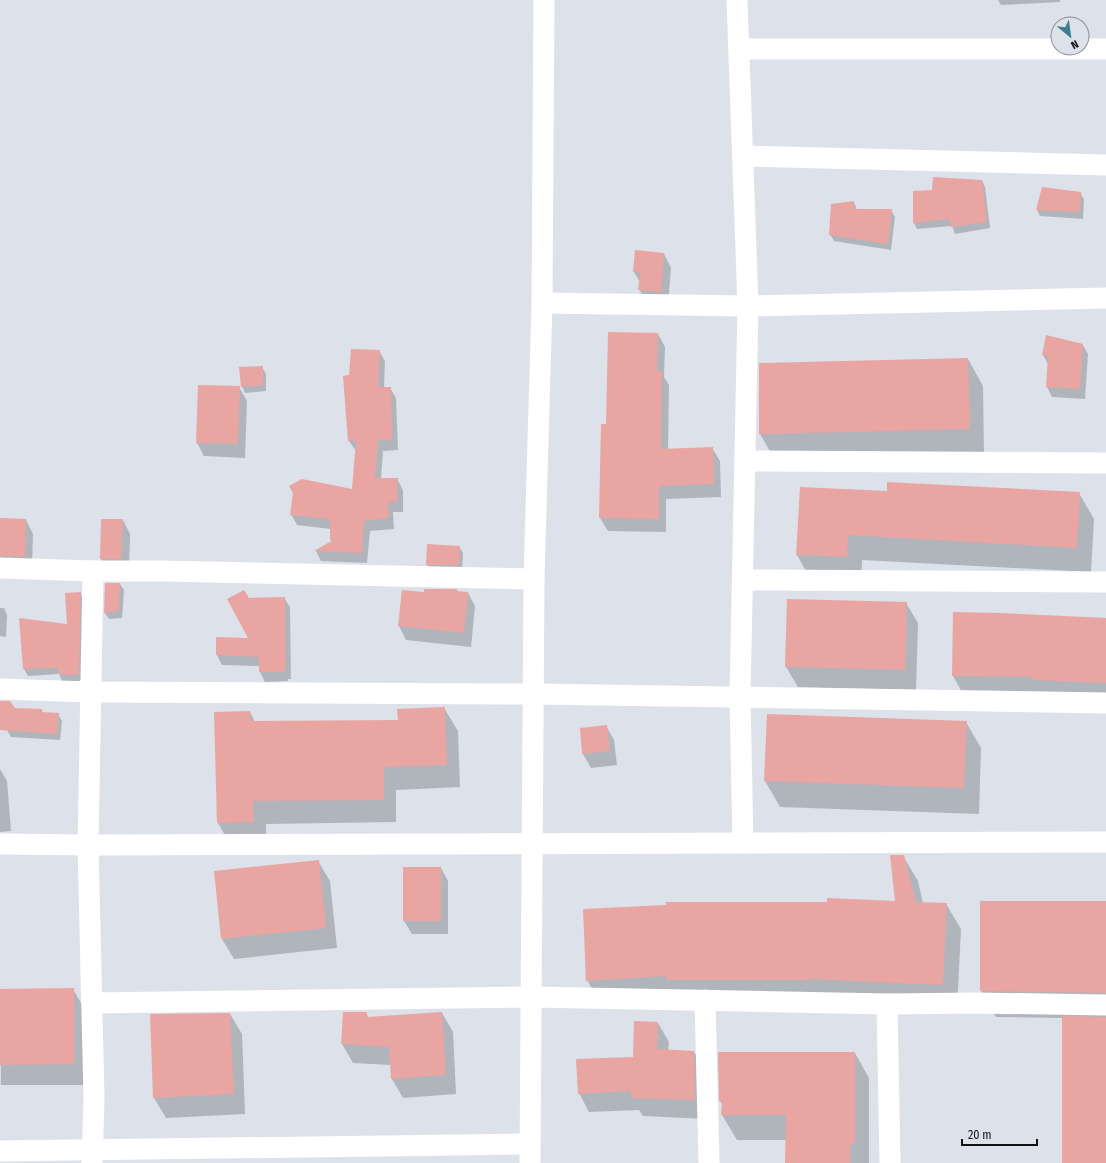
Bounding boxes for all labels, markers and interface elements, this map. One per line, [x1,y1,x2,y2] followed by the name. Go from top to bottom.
[1050,16,1090,56] north arrow
[1069,37,1081,52] text: N
[962,1121,1037,1147] scale bar
[968,1128,992,1142] text: 20 m

